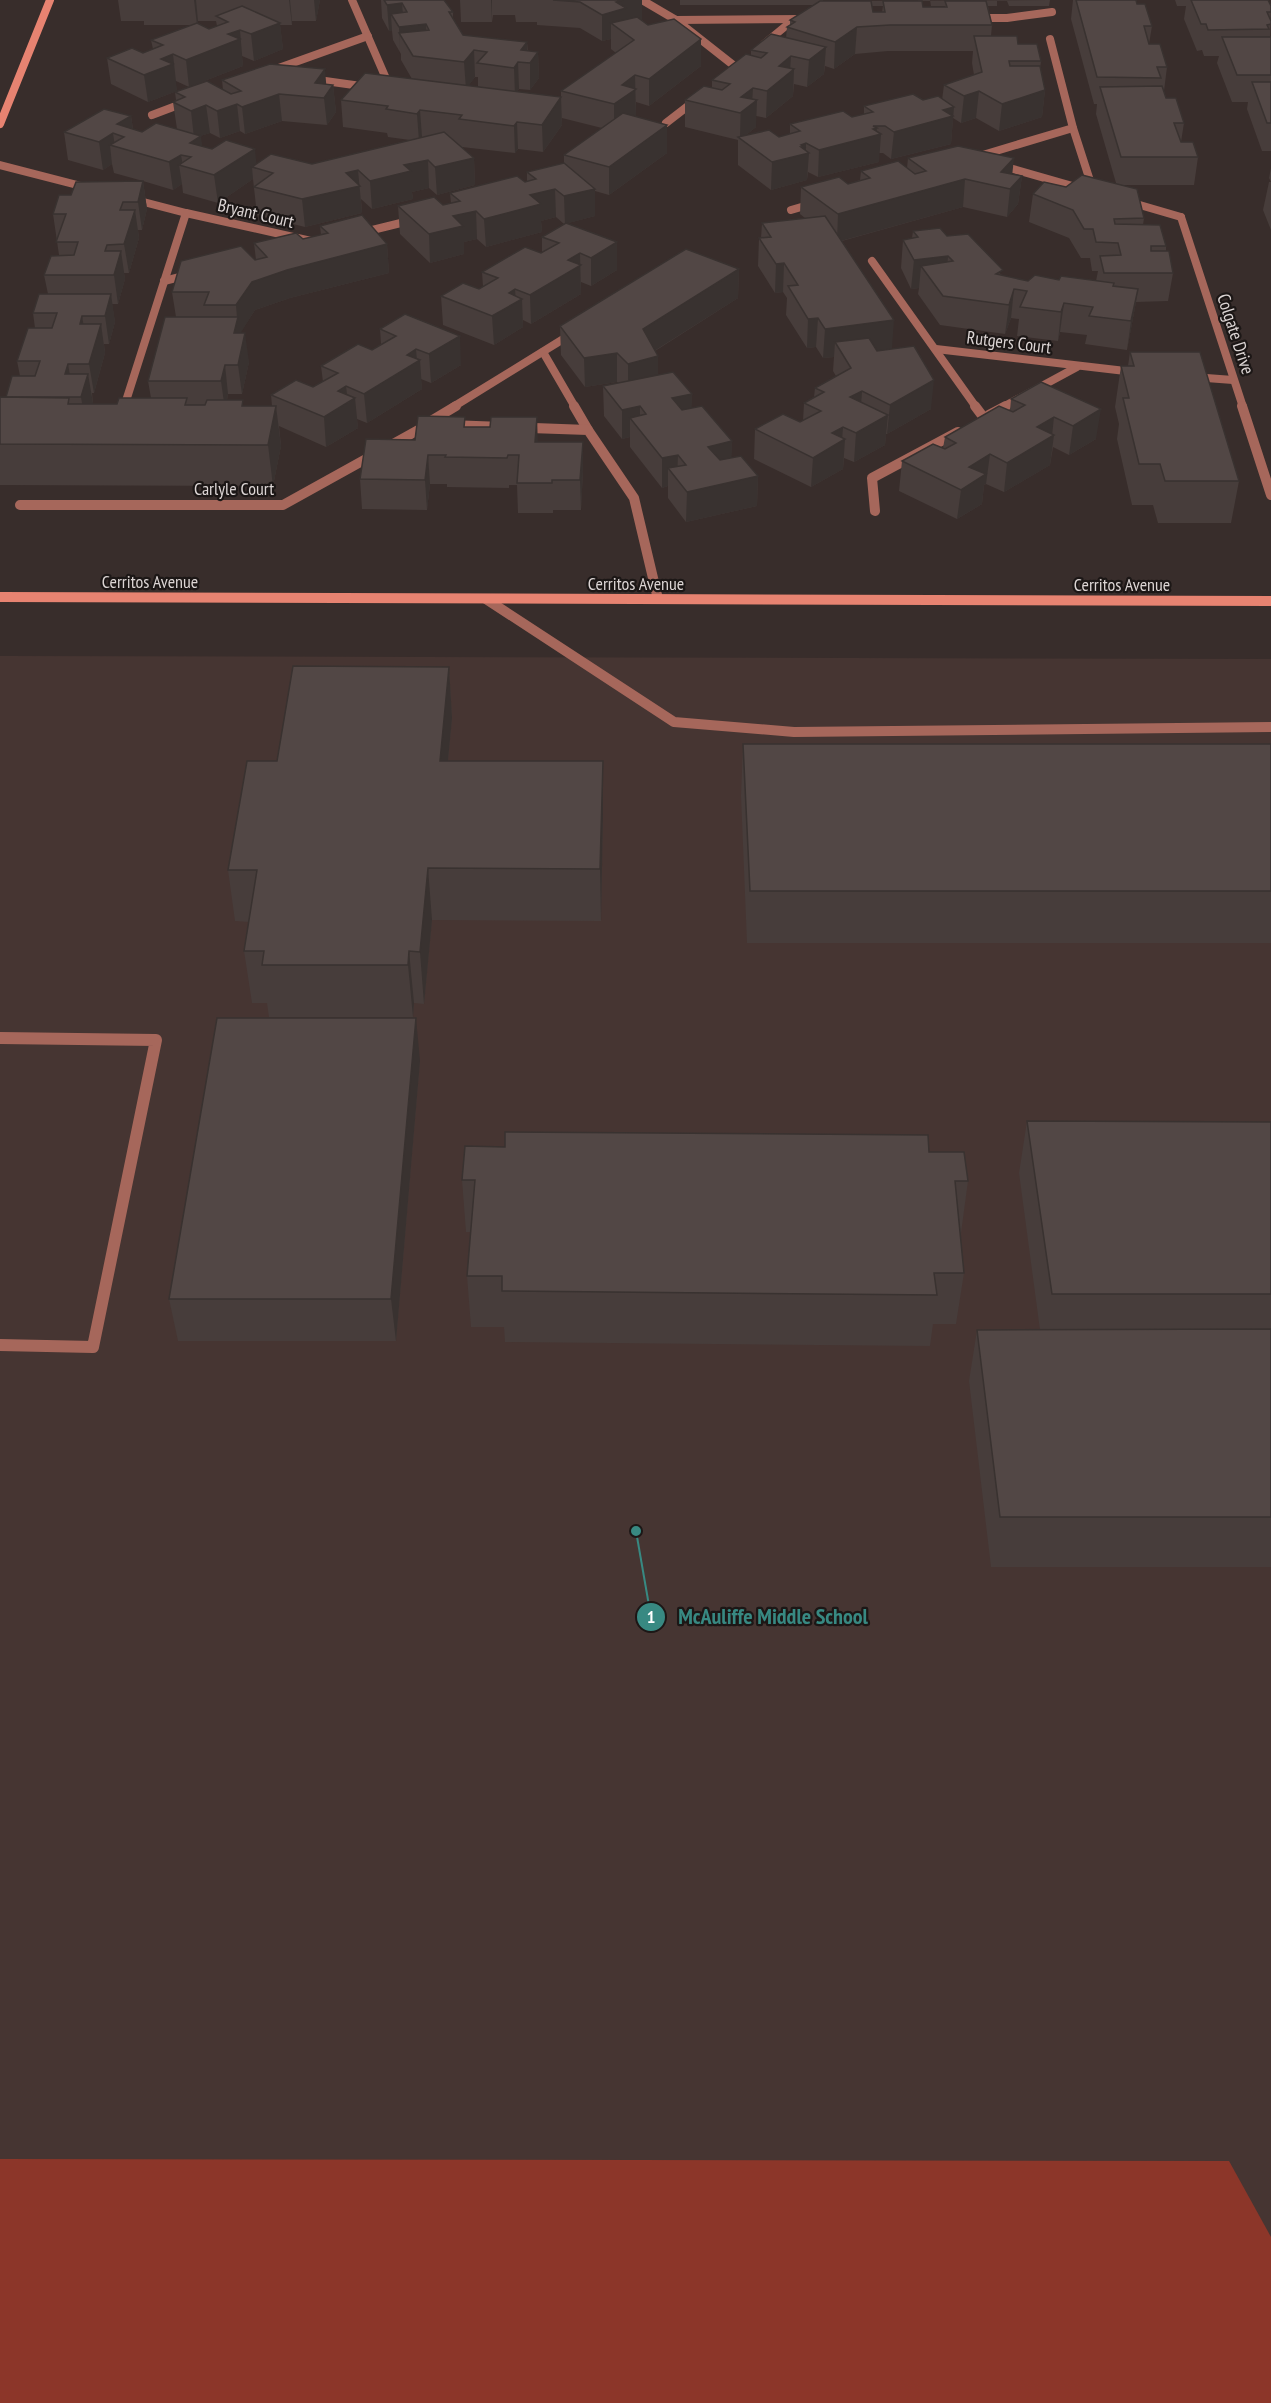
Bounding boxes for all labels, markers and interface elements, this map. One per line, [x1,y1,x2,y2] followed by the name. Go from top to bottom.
[216,193,296,233] street label: Bryant Court
[1212,291,1260,377] street label: Colgate Drive
[965,325,1053,359] street label: Rutgers Court
[194,477,274,500] street label: Carlyle Court
[102,570,198,593] street label: Cerritos Avenue
[588,572,684,595] street label: Cerritos Avenue
[1074,573,1170,596] street label: Cerritos Avenue
[636,1597,880,1637] callout: McAuliffe Middle School
[678,1602,868,1630] text: McAuliffe Middle School
[647,1605,655,1628] text: 1

